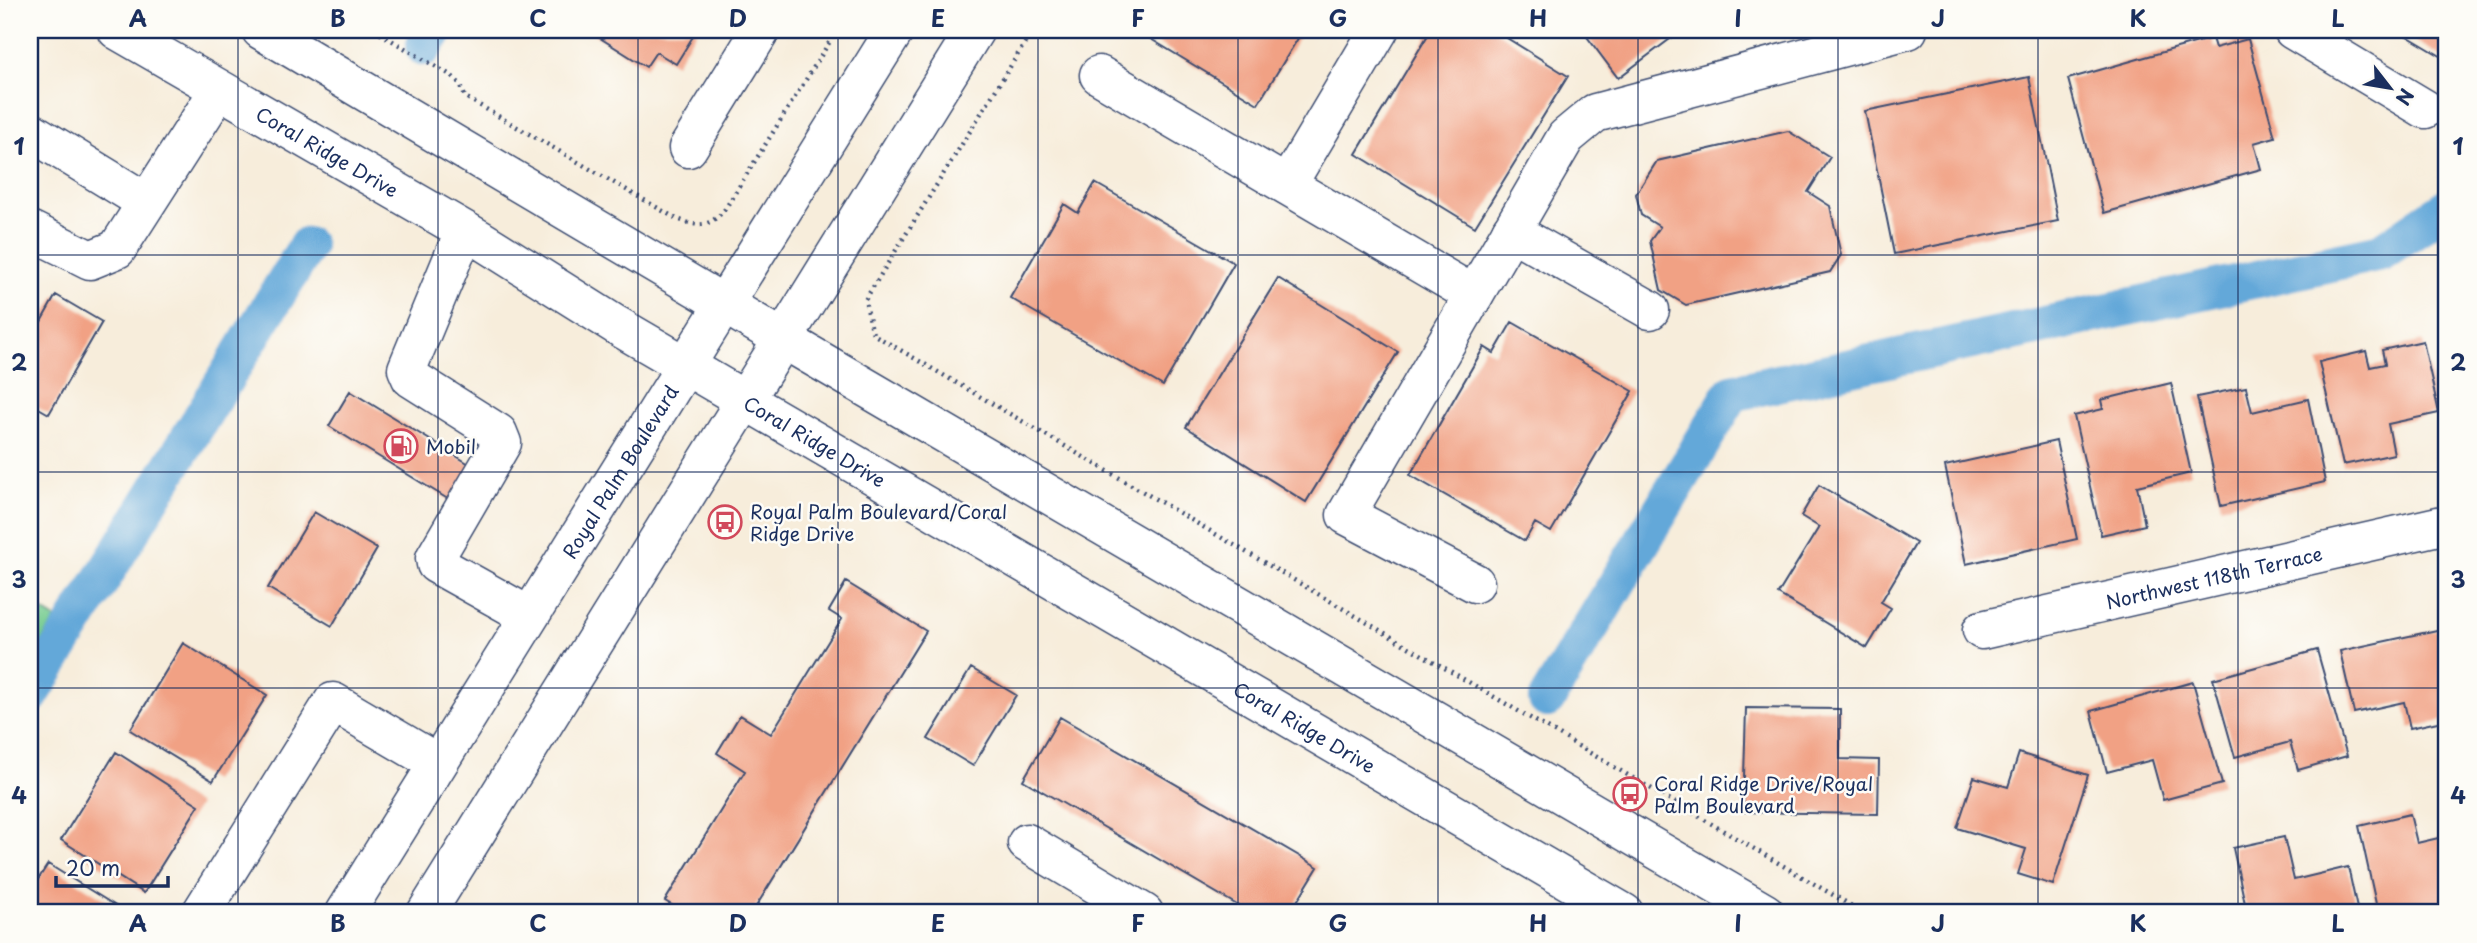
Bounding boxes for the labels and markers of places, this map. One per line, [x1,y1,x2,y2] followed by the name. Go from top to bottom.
[382,427,420,465] fuel station icon: Mobil
[426,432,476,460] place label: Mobil
[750,497,1007,547] place label: Royal Palm Boulevard/Coral Ridge Drive
[706,503,744,541] bus stop icon: Royal Palm Boulevard/Coral Ridge Drive
[1654,769,1873,819] place label: Coral Ridge Drive/Royal Palm Boulevard
[1611,775,1649,813] bus stop icon: Coral Ridge Drive/Royal Palm Boulevard

